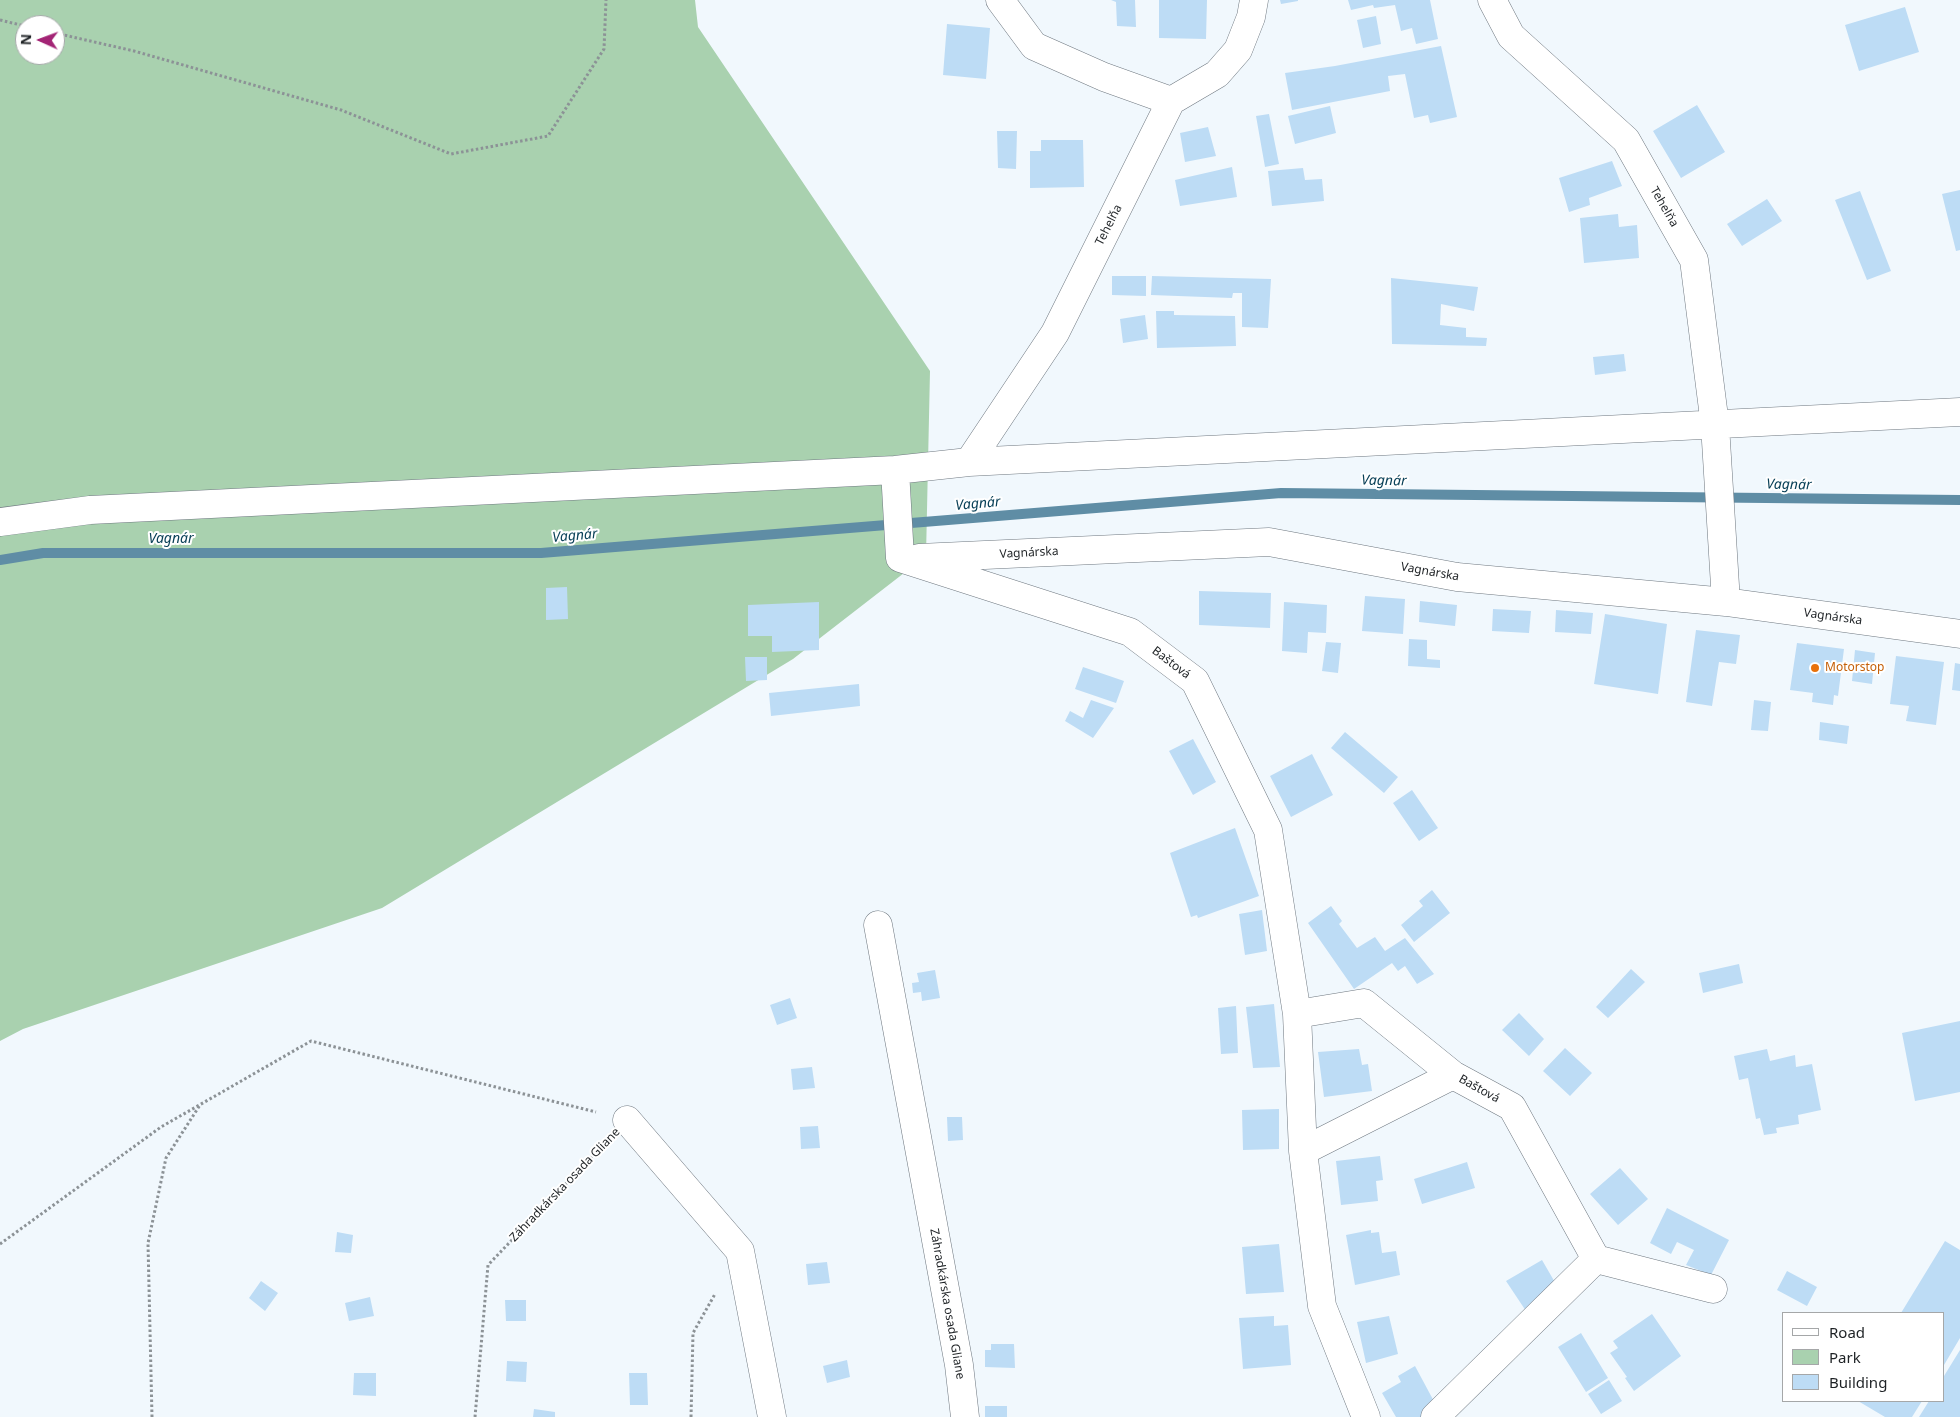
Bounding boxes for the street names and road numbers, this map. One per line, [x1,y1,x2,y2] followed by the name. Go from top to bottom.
[1647,184,1681,230] street label: Tehelňa
[1093,202,1125,248] street label: Tehelňa
[999,544,1059,562] street label: Vagnárska
[1400,560,1460,584] street label: Vagnárska
[1803,606,1863,628] street label: Vagnárska
[1149,644,1193,682] street label: Baštová
[1456,1072,1502,1106] street label: Baštová
[507,1125,623,1245] street label: Záhradkárska osada Gliane
[927,1228,967,1380] street label: Záhradkárska osada Gliane

